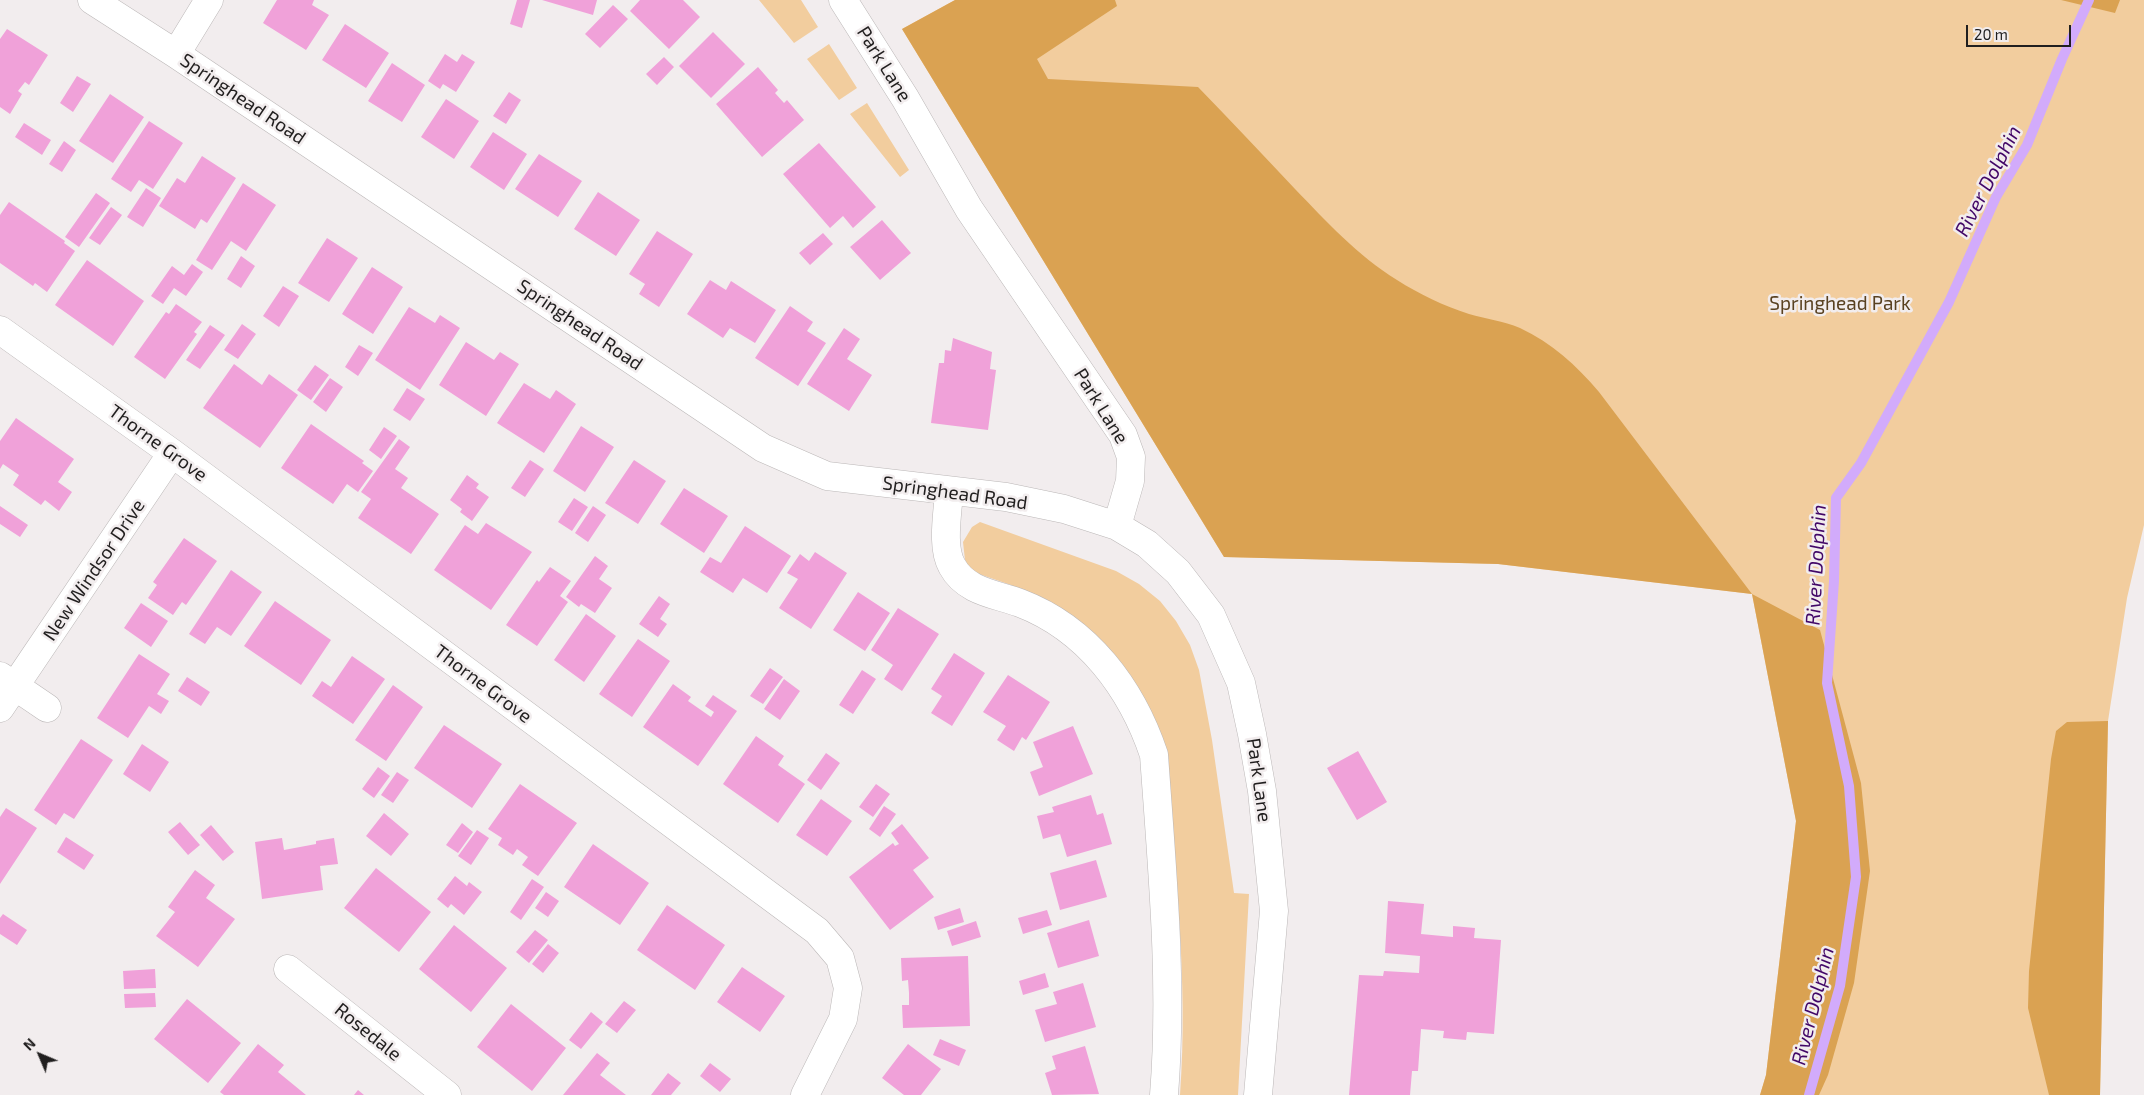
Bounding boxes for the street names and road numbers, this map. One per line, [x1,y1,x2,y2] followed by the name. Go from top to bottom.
[852,22,916,106] street label: Park Lane
[176,49,310,149] street label: Springhead Road
[513,275,647,375] street label: Springhead Road
[1069,364,1133,448] street label: Park Lane
[104,400,212,486] street label: Thorne Grove
[881,472,1029,514] street label: Springhead Road
[38,495,150,645] street label: New Windsor Drive
[430,640,536,728] street label: Thorne Grove
[1242,737,1276,823] street label: Park Lane
[330,998,406,1066] street label: Rosedale

